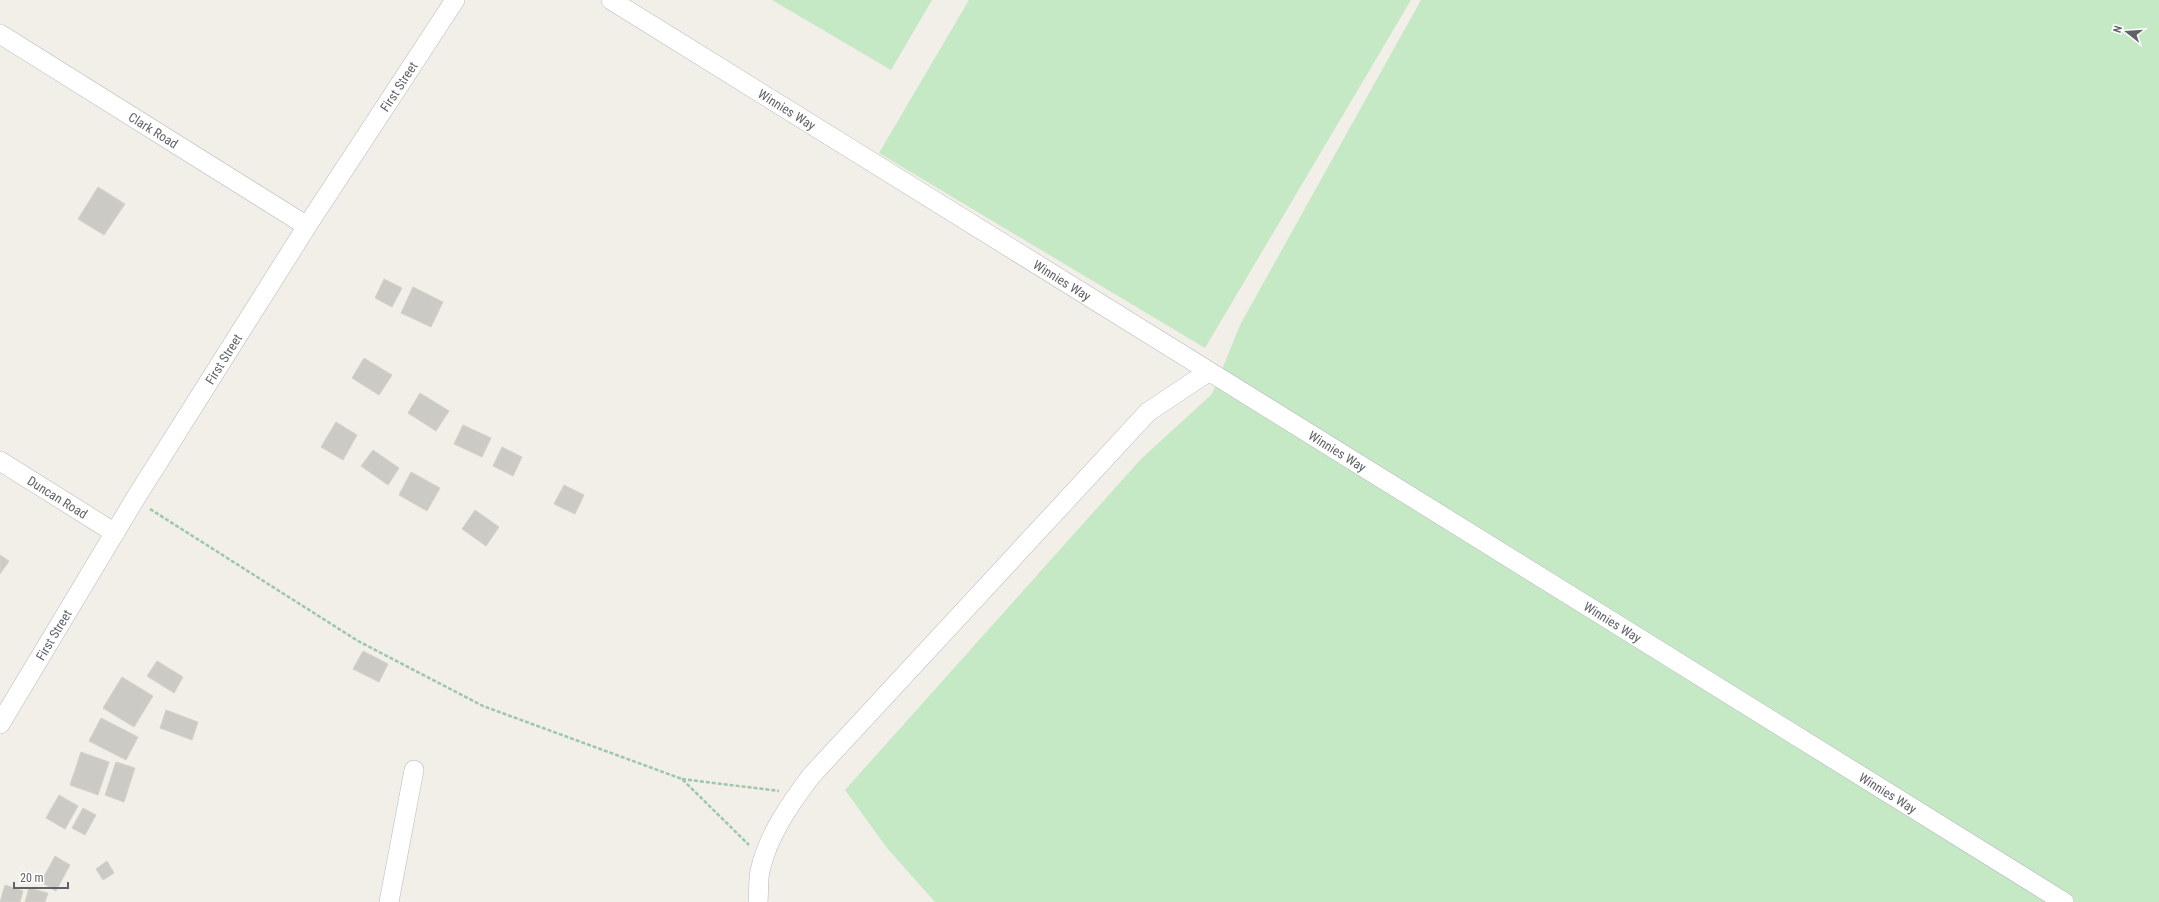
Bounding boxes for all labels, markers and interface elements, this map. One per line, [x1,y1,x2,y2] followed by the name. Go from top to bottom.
[2107,12,2147,52] north arrow
[2111,24,2125,34] text: N
[377,58,420,114] street label: First Street
[755,86,819,133] street label: Winnies Way
[126,109,181,151] street label: Clark Road
[1031,257,1094,304] street label: Winnies Way
[202,331,245,387] street label: First Street
[1306,427,1369,475] street label: Winnies Way
[25,473,90,521] street label: Duncan Road
[1581,598,1645,646] street label: Winnies Way
[33,607,75,663] street label: First Street
[1856,769,1920,816] street label: Winnies Way
[14,864,68,890] scale bar
[20,871,44,885] text: 20 m

